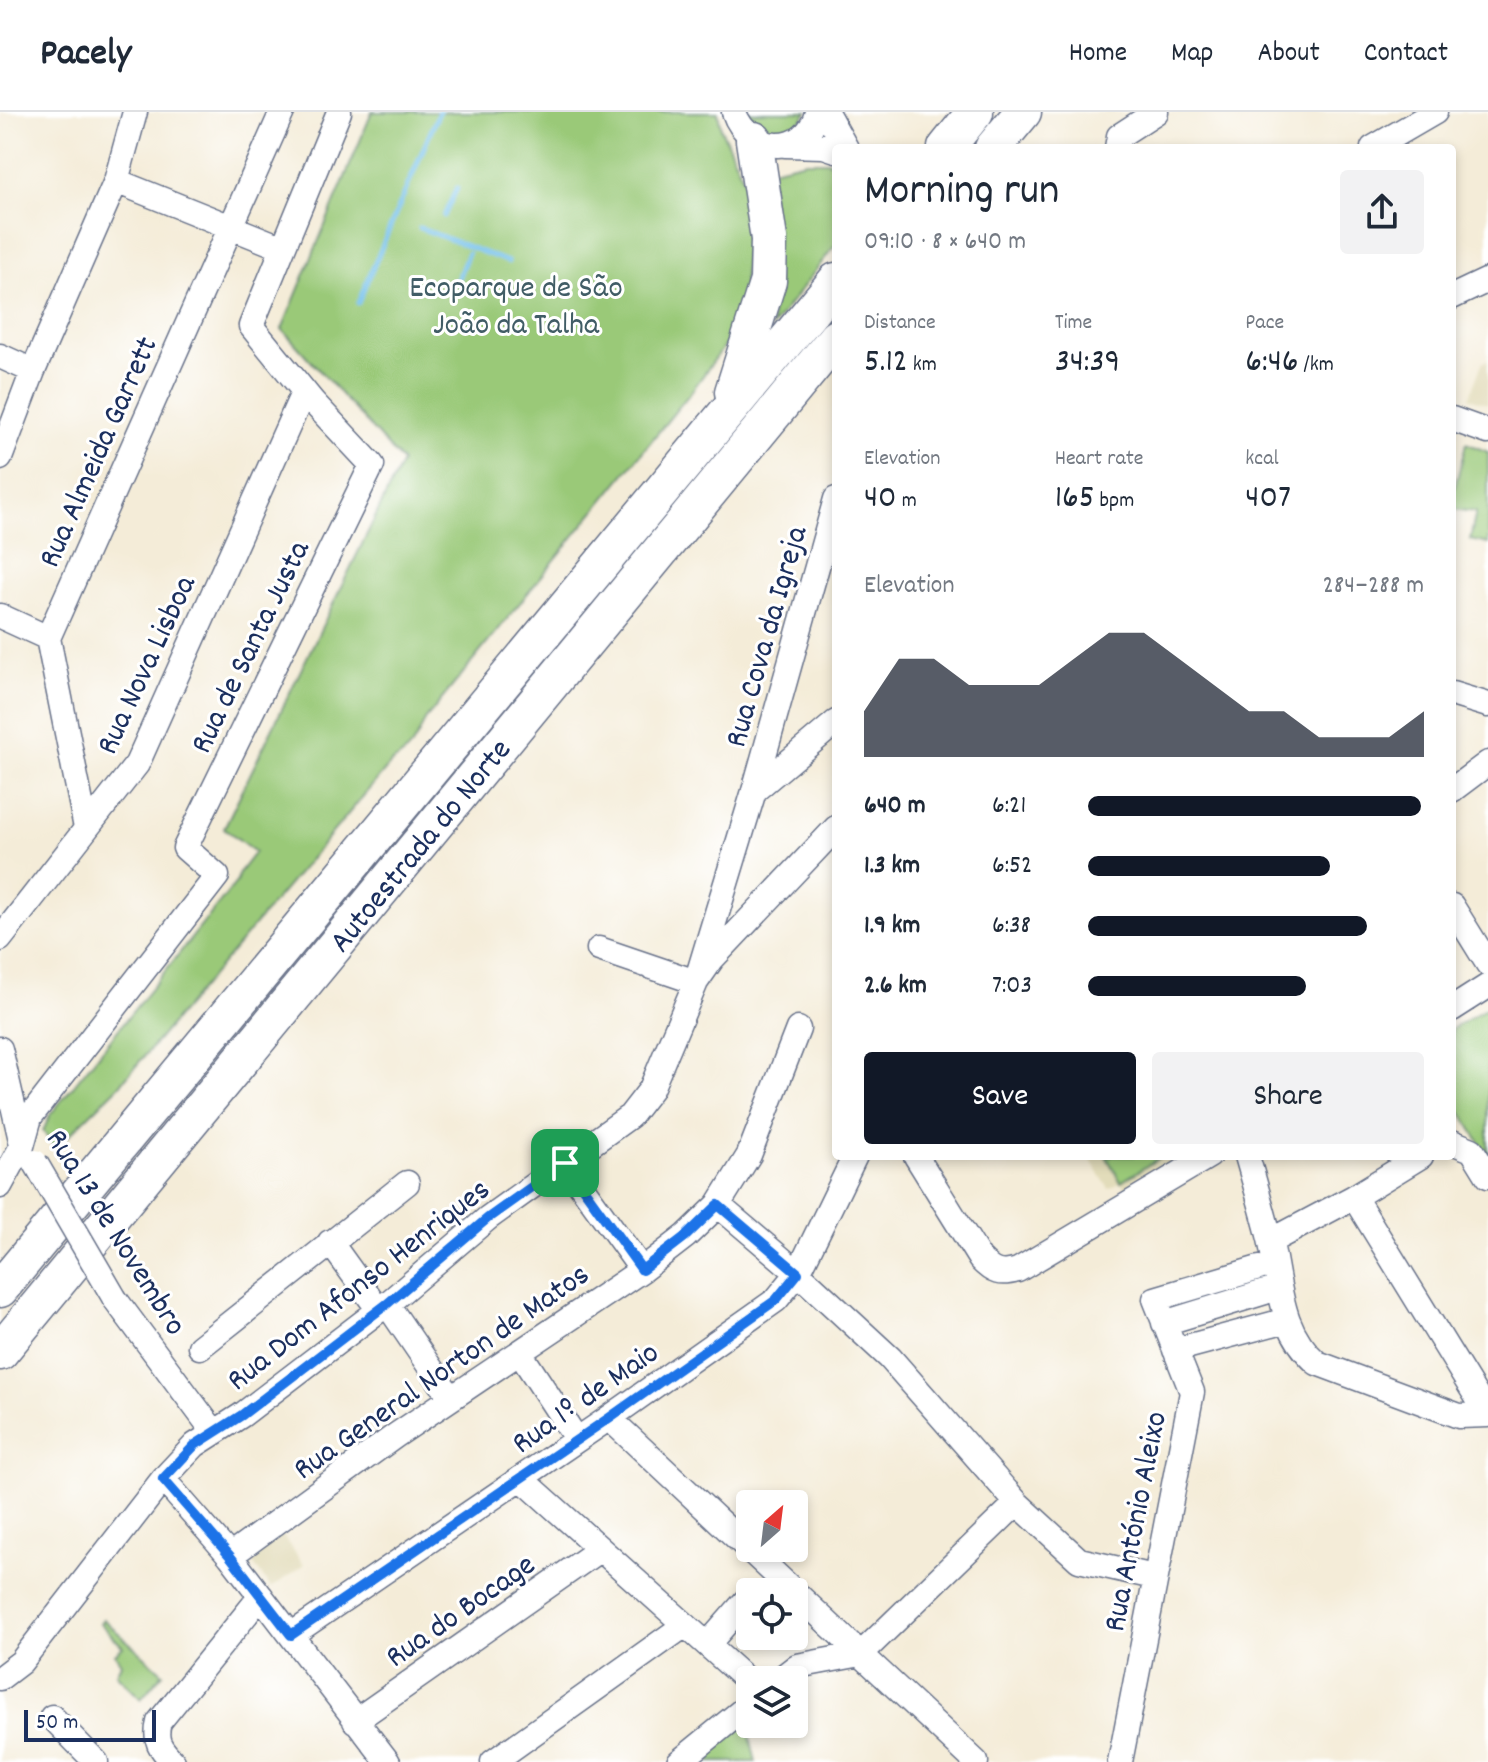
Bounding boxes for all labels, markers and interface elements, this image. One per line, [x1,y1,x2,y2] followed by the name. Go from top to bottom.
[40,28,132,83] text: Pacely
[1069,35,1127,75] text: Home
[1171,35,1213,75] text: Map
[1257,35,1320,75] text: About
[1364,35,1448,75] text: Contact
[864,162,1059,225] text: Morning run
[1340,170,1424,254] button: share
[864,224,1026,261] text: 09:10 · 8 × 640 m
[409,267,623,350] park label: Ecoparque de São João da Talha
[864,308,936,339] text: Distance
[1055,308,1092,339] text: Time
[1245,308,1284,339] text: Pace
[29,330,172,576] street label: Rua Almeida Garrett
[864,339,908,388] text: 5.12
[1055,339,1120,388] text: 34:39
[1245,339,1298,388] text: 6:46
[908,350,937,381] text: km
[1298,350,1334,381] text: /km
[864,444,941,475] text: Elevation
[1055,444,1144,475] text: Heart rate
[1245,444,1279,475] text: kcal
[864,475,897,524] text: 40
[1055,475,1095,524] text: 165
[1245,475,1291,524] text: 407
[897,486,917,517] text: m
[1095,486,1134,517] text: bpm
[715,520,823,753] street label: Rua Cova da Igreja
[181,533,324,762] street label: Rua de Santa Justa
[87,568,211,763] street label: Rua Nova Lisboa
[864,568,954,605] text: Elevation
[1322,568,1424,605] text: 284–288 m
[320,730,525,965] street label: Autoestrada do Norte
[864,788,926,825] text: 640 m
[992,788,1026,825] text: 6:21
[864,848,920,885] text: 1.3 km
[992,848,1032,885] text: 6:52
[864,908,920,945] text: 1.9 km
[992,908,1031,945] text: 6:38
[864,968,927,1005] text: 2.6 km
[992,968,1032,1005] text: 7:03
[864,1052,1136,1144] button: Save
[1152,1052,1424,1144] button: Share
[32,1121,196,1346] street label: Rua 13 de Novembro
[531,1129,599,1197] pin
[543,1141,587,1185] icon: arrive
[219,1169,502,1405] street label: Rua Dom Afonso Henriques
[285,1254,600,1494] street label: Rua General Norton de Matos
[504,1332,670,1468] street label: Rua 1º de Maio
[1094,1408,1182,1636] street label: Rua António Aleixo
[736,1490,808,1562] north arrow
[736,1490,808,1738] map controls
[378,1544,546,1682] street label: Rua do Bocage
[736,1578,808,1650] button: locate
[736,1666,808,1738] button: layers
[24,1706,156,1742] scale bar
[36,1708,78,1739] text: 50 m

